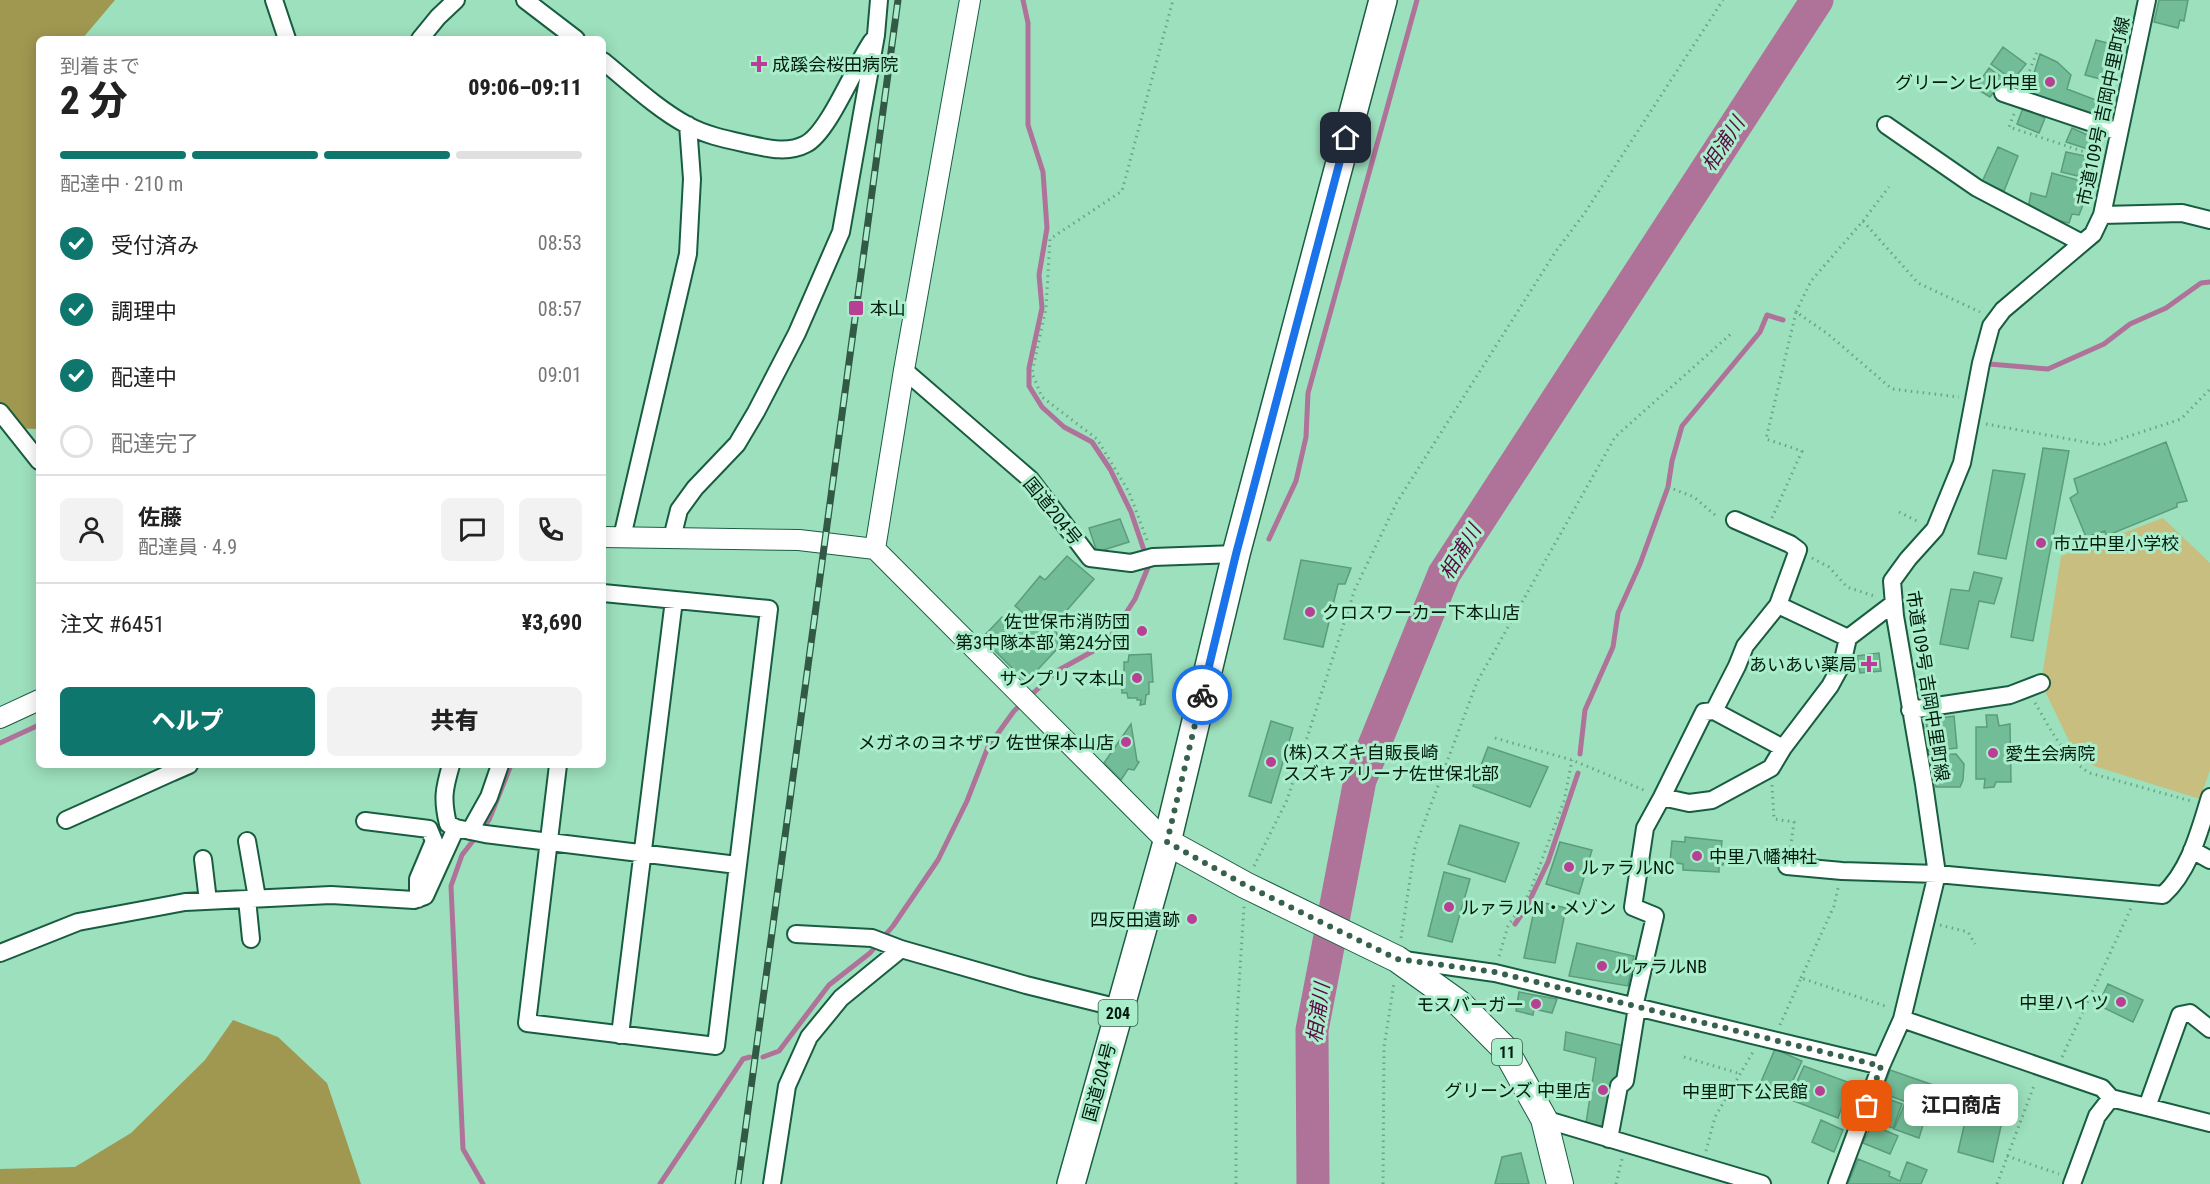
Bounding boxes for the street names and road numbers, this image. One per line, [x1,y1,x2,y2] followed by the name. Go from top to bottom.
[2073,15,2133,207] street label: 市道109号 吉岡中里町線
[1019,473,1087,549] street label: 国道204号
[1903,589,1953,783] street label: 市道109号 吉岡中里町線
[1098,1000,1138,1026] road number: 204
[1492,1039,1522,1065] road number: 11
[1078,1040,1120,1124] street label: 国道204号

